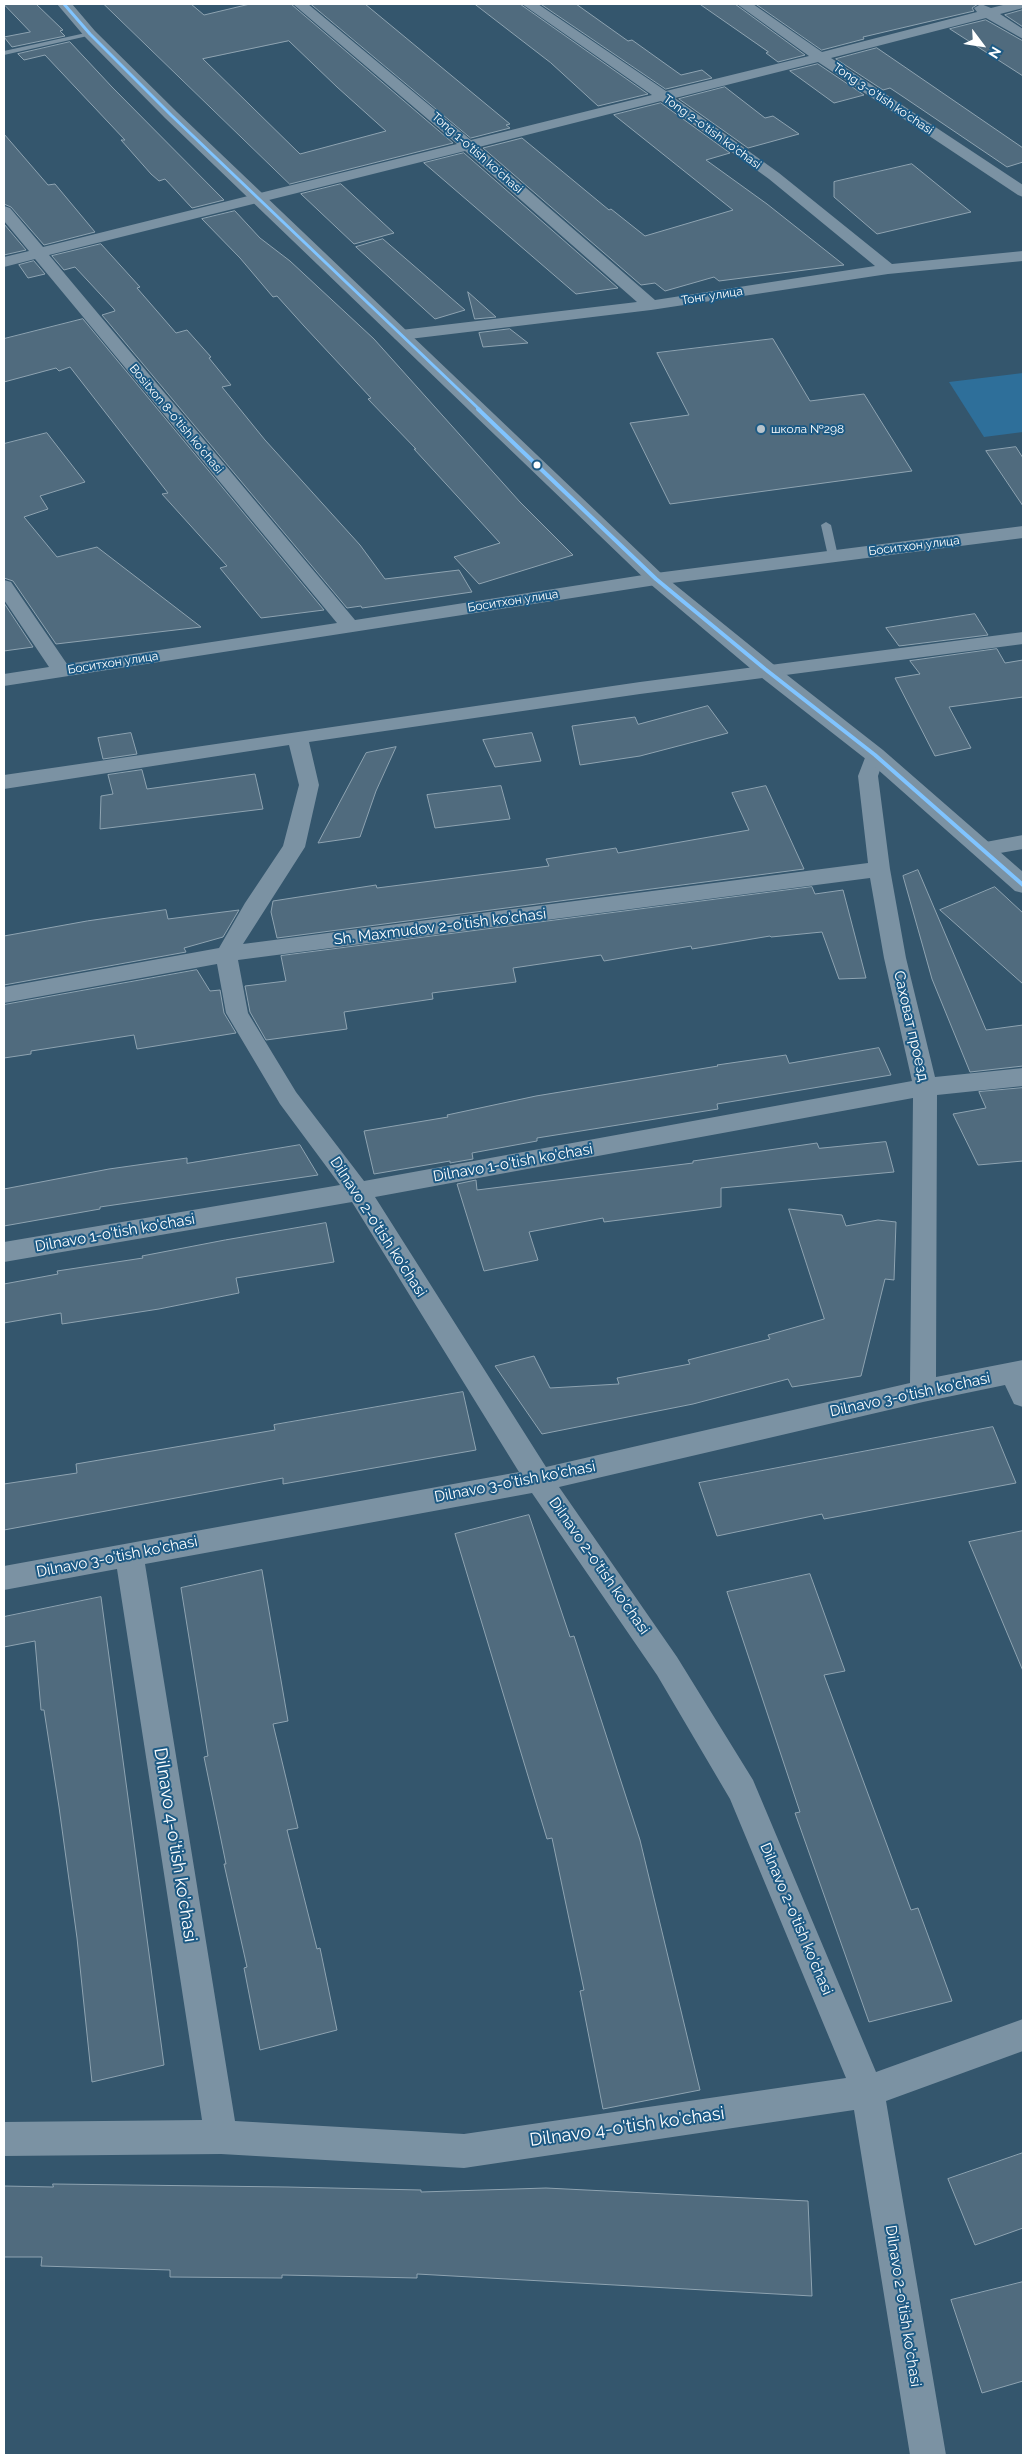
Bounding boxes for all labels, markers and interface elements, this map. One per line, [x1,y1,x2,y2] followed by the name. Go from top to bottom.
[957,20,1007,70] north arrow
[985,44,1004,61] text: N
[830,60,936,138] street label: Tong 3-o'tish ko'chasi
[660,92,764,172] street label: Tong 2-o'tish ko'chasi
[429,110,525,196] street label: Tong 1-o'tish ko'chasi
[680,284,744,308] street label: Тонг улица
[126,362,226,476] street label: Bositxon 8-o'tish ko'chasi
[771,422,844,436] place label: школа №298
[755,423,767,435] marker: школа №298
[532,460,542,470] unlabelled marker
[868,533,960,559] street label: Боситхон улица
[467,587,559,615] street label: Боситхон улица
[67,649,159,677] street label: Боситхон улица
[333,905,547,949] street label: Sh. Maxmudov 2-o'tish ko'chasi
[890,969,932,1083] street label: Саховат проезд
[432,1140,594,1186] street label: Dilnavo 1-o'tish ko'chasi
[326,1154,430,1300] street label: Dilnavo 2-o'tish ko'chasi
[34,1210,196,1256] street label: Dilnavo 1-o'tish ko'chasi
[828,1369,992,1421] street label: Dilnavo 3-o'tish ko'chasi
[433,1458,597,1506] street label: Dilnavo 3-o'tish ko'chasi
[545,1494,653,1638] street label: Dilnavo 2-o'tish ko'chasi
[35,1533,199,1581] street label: Dilnavo 3-o'tish ko'chasi
[149,1746,201,1944] street label: Dilnavo 4-o'tish ko'chasi
[756,1840,836,1998] street label: Dilnavo 2-o'tish ko'chasi
[528,2103,726,2151] street label: Dilnavo 4-o'tish ko'chasi
[881,2224,925,2388] street label: Dilnavo 2-o'tish ko'chasi

